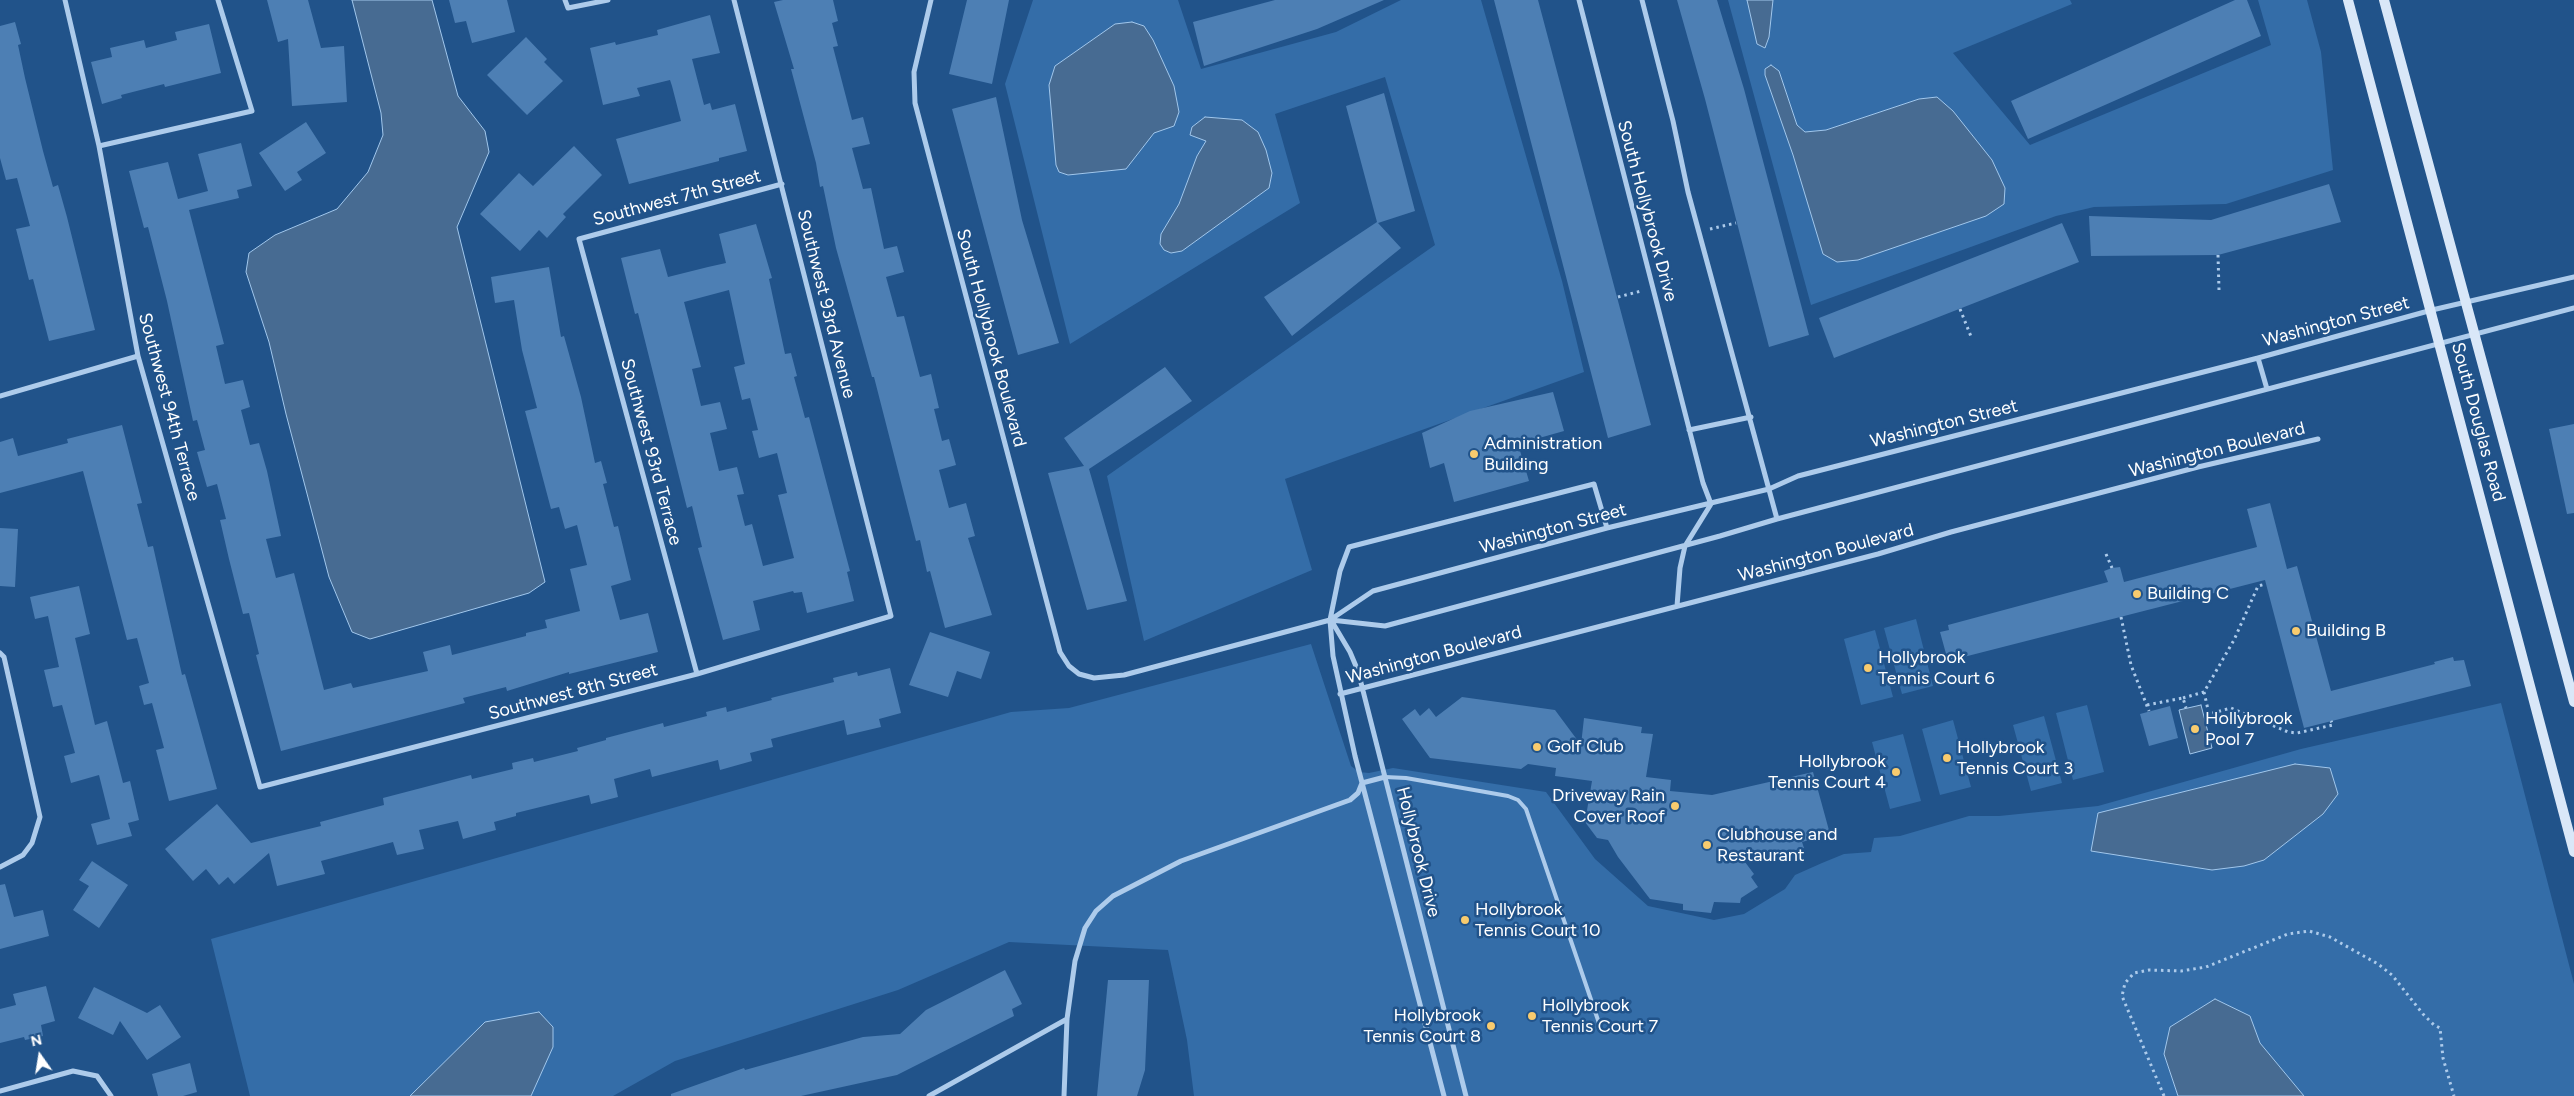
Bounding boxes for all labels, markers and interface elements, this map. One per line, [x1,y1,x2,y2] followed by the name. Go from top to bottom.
[1612,118,1682,304] street label: South Hollybrook Drive
[591,165,763,231] street label: Southwest 7th Street
[792,207,860,401] street label: Southwest 93rd Avenue
[951,227,1031,449] street label: South Hollybrook Boulevard
[2260,292,2412,352] street label: Washington Street
[133,311,205,503] street label: Southwest 94th Terrace
[2446,340,2510,504] street label: South Douglas Road
[616,356,686,548] street label: Southwest 93rd Terrace
[1868,395,2020,453] street label: Washington Street
[2127,418,2307,482] street label: Washington Boulevard
[1484,433,1602,476] place label: Administration Building
[1468,448,1480,460] marker: Administration Building
[1477,499,1629,559] street label: Washington Street
[1736,519,1916,587] street label: Washington Boulevard
[2147,583,2229,605] place label: Building C
[2131,588,2143,600] marker: Building C
[2306,620,2386,642] place label: Building B
[1344,621,1524,689] street label: Washington Boulevard
[2290,625,2302,637] marker: Building B
[1878,647,1995,690] place label: Hollybrook Tennis Court 6
[486,659,660,725] street label: Southwest 8th Street
[1862,662,1874,674] marker: Hollybrook Tennis Court 6
[2205,708,2293,751] place label: Hollybrook Pool 7
[2189,723,2201,735] marker: Hollybrook Pool 7
[1547,736,1624,758] place label: Golf Club
[1957,737,2073,780] place label: Hollybrook Tennis Court 3
[1531,741,1543,753] marker: Golf Club
[1768,751,1886,794] place label: Hollybrook Tennis Court 4
[1941,752,1953,764] marker: Hollybrook Tennis Court 3
[1890,766,1902,778] marker: Hollybrook Tennis Court 4
[1391,785,1445,919] street label: Hollybrook Drive
[1552,785,1665,828] place label: Driveway Rain Cover Roof
[1669,800,1681,812] marker: Driveway Rain Cover Roof
[1717,824,1837,866] place label: Clubhouse and Restaurant
[1701,839,1713,851] marker: Clubhouse and Restaurant
[1475,899,1601,942] place label: Hollybrook Tennis Court 10
[1459,914,1471,926] marker: Hollybrook Tennis Court 10
[1542,995,1658,1038] place label: Hollybrook Tennis Court 7
[1363,1005,1481,1048] place label: Hollybrook Tennis Court 8
[1526,1010,1538,1022] marker: Hollybrook Tennis Court 7
[1485,1020,1497,1032] marker: Hollybrook Tennis Court 8
[15,1031,65,1081] north arrow
[29,1031,44,1050] text: N

